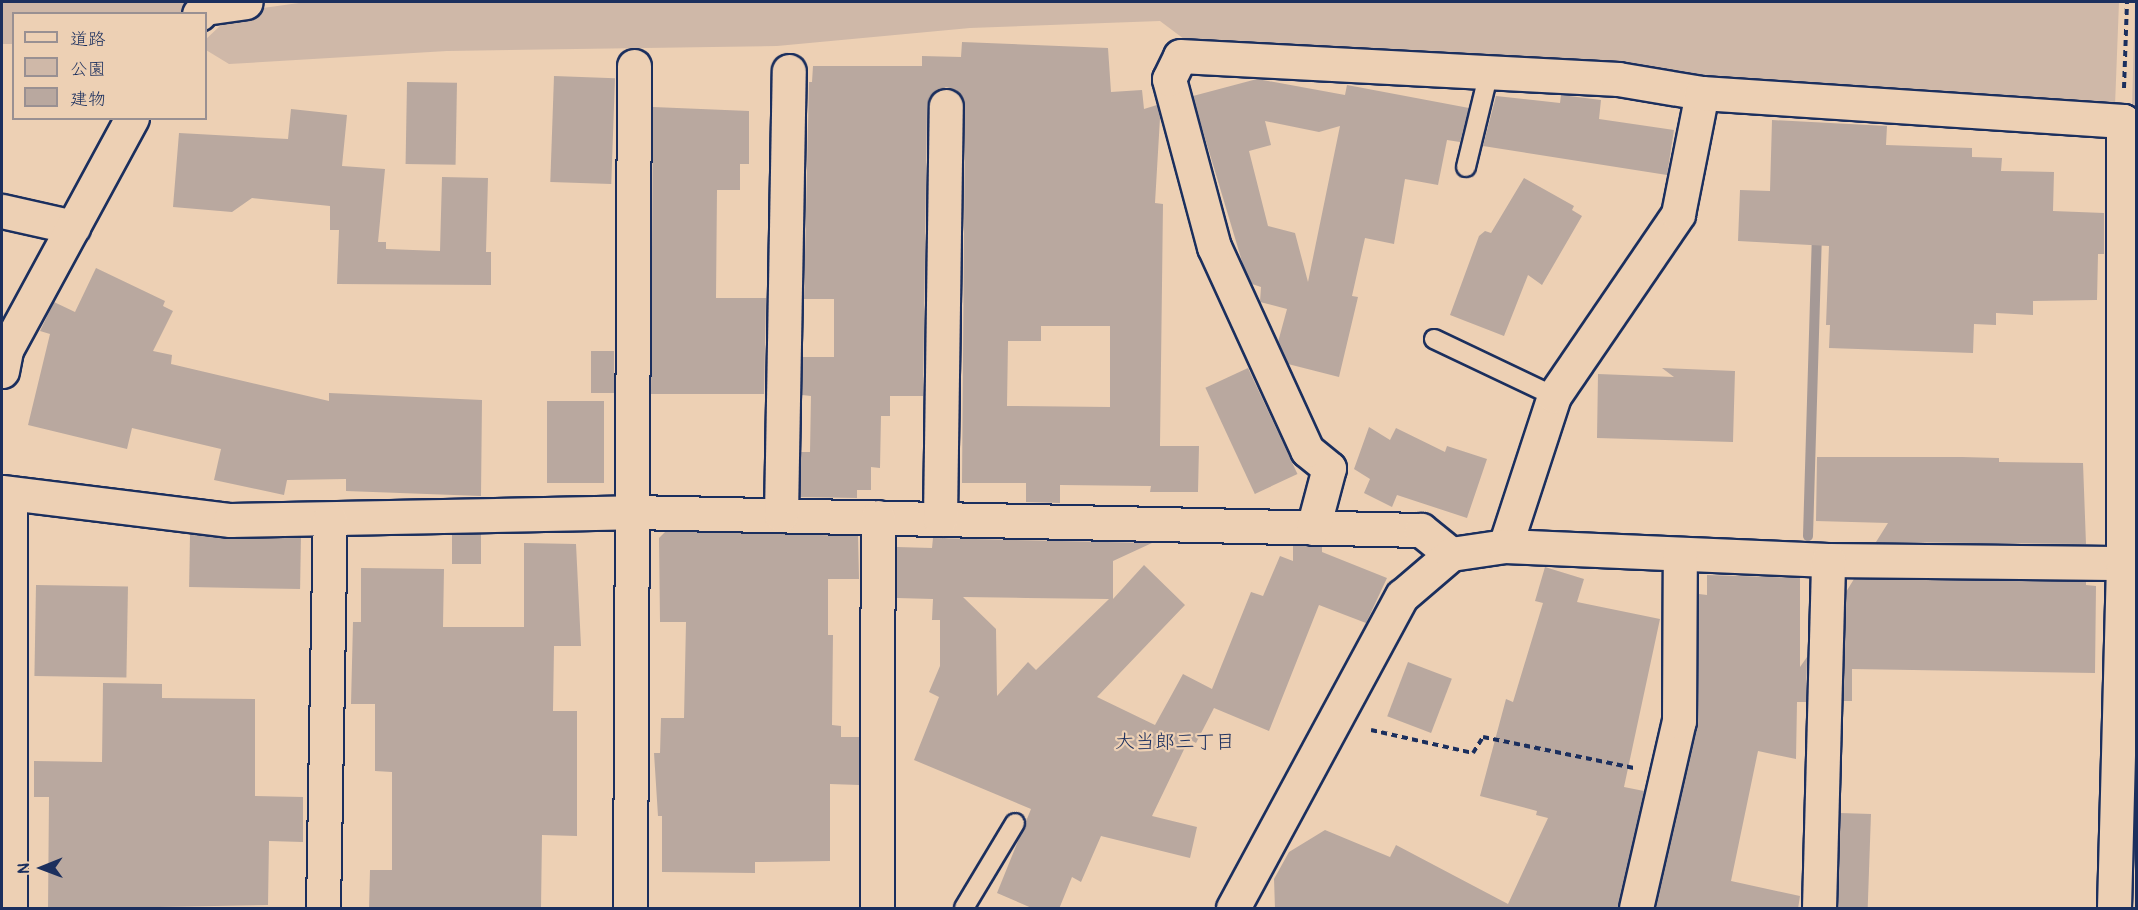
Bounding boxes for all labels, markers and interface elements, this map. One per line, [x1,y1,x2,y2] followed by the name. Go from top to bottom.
[12,12,207,120] legend
[70,28,106,51] text: 道路
[70,58,106,81] text: 公園
[70,88,106,111] text: 建物
[1115,729,1235,753] district label: 大当郎三丁目
[12,838,72,898] north arrow
[14,863,34,874] text: N

